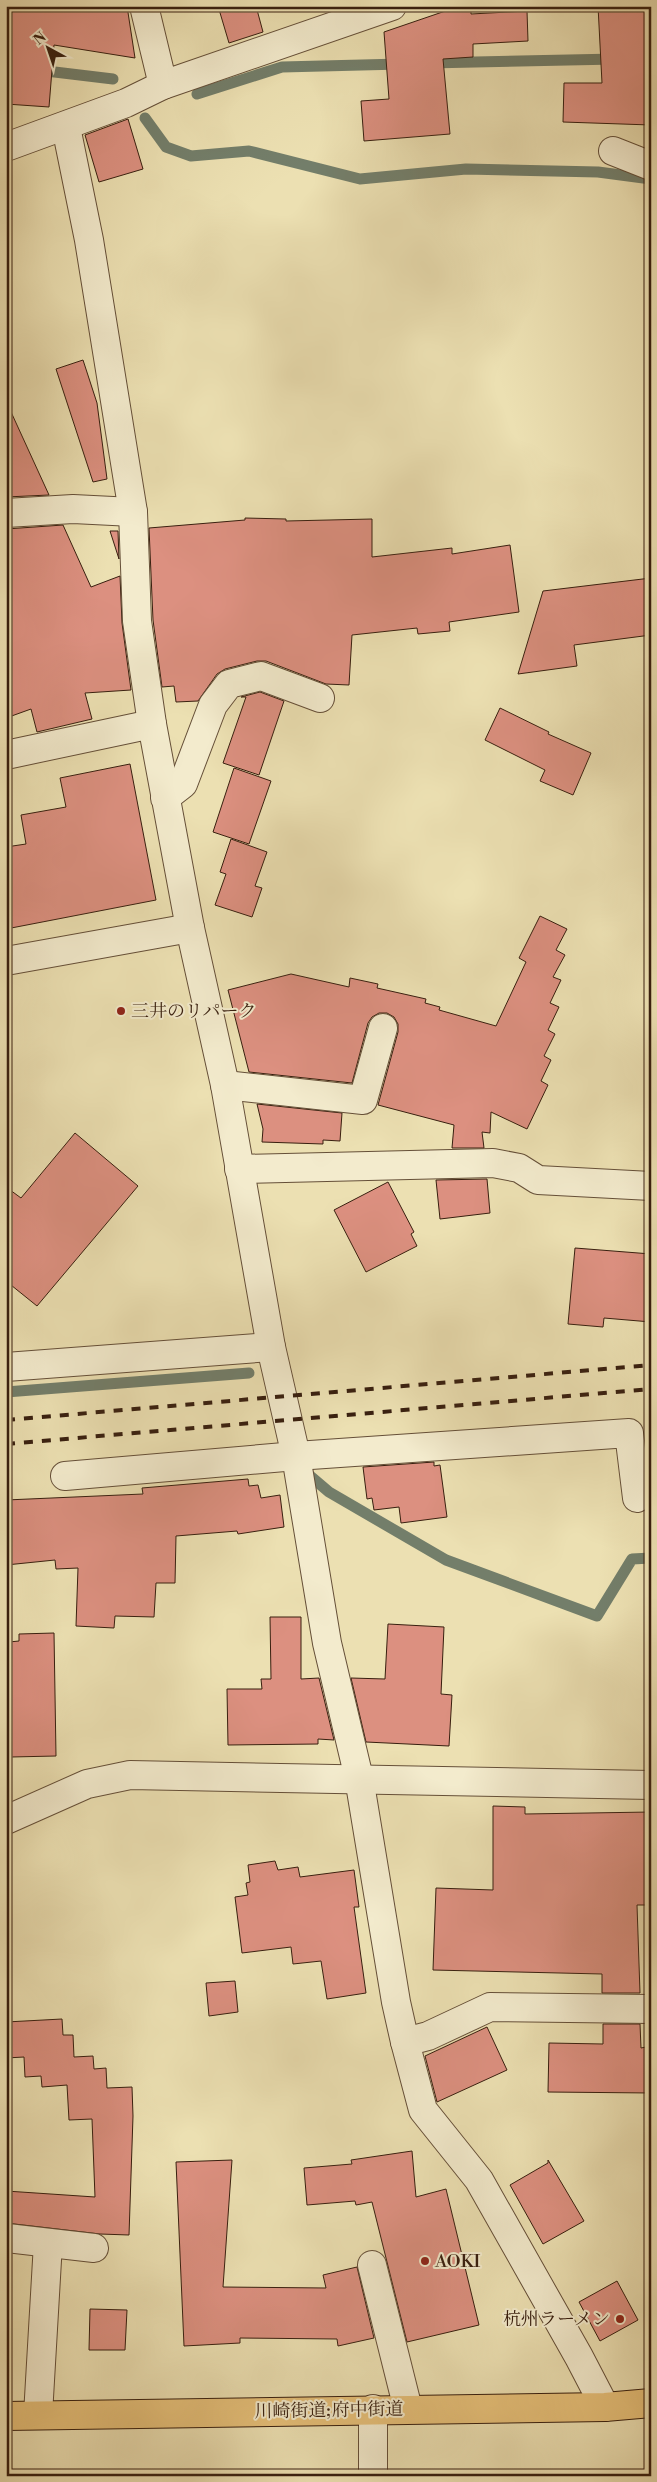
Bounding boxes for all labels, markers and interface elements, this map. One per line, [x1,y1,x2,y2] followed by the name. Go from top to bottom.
[22,22,72,72] north arrow
[30,28,50,49] text: N
[131,1000,256,1023] place label: 三井のリパーク
[115,1005,127,1017] marker: 三井のリパーク
[434,2250,481,2273] place label: AOKI
[419,2255,431,2267] marker: AOKI
[503,2308,610,2331] place label: 杭州ラーメン
[614,2313,626,2325] marker: 杭州ラーメン
[254,2398,404,2423] street label: 川崎街道;府中街道

